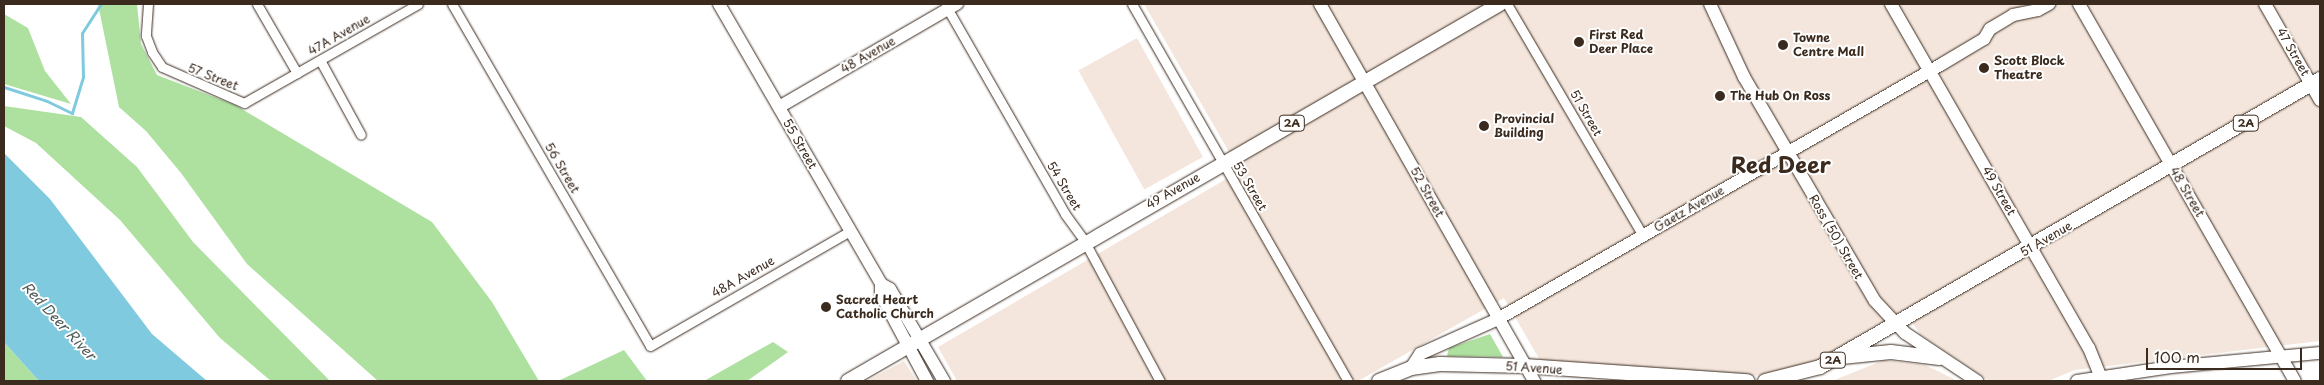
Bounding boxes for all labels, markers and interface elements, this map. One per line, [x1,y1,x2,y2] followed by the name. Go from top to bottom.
[306,12,372,58] street label: 47A Avenue
[2273,25,2313,79] street label: 47 Street
[1589,28,1654,56] place label: First Red Deer Place
[1793,31,1864,59] place label: Towne Centre Mall
[838,34,898,76] street label: 48 Avenue
[1573,36,1585,48] marker: First Red Deer Place
[1777,39,1789,51] marker: Towne Centre Mall
[1994,54,2065,82] place label: Scott Block Theatre
[185,60,241,94] street label: 57 Street
[1978,62,1990,74] marker: Scott Block Theatre
[1567,87,1605,139] street label: 51 Street
[1730,89,1831,103] place label: The Hub On Ross
[1714,90,1726,102] marker: The Hub On Ross
[1494,112,1554,140] place label: Provincial Building
[1278,115,1306,132] road number: 2A
[2232,115,2260,132] road number: 2A
[780,117,820,171] street label: 55 Street
[1478,120,1490,132] marker: Provincial Building
[542,140,582,196] street label: 56 Street
[1730,151,1832,177] district label: Red Deer
[1044,159,1084,213] street label: 54 Street
[1230,159,1270,213] street label: 53 Street
[1407,164,1447,220] street label: 52 Street
[1979,164,2019,218] street label: 49 Street
[2167,165,2207,219] street label: 48 Street
[1144,170,1202,212] street label: 49 Avenue
[1651,183,1727,235] street label: Gaetz Avenue
[1806,192,1866,282] street label: Ross (50) Street
[2017,218,2075,260] street label: 51 Avenue
[709,253,777,301] street label: 48A Avenue
[18,278,100,364] water label: Red Deer River
[836,293,935,321] place label: Sacred Heart Catholic Church
[820,301,832,313] marker: Sacred Heart Catholic Church
[2149,338,2305,370] scale bar
[2154,345,2200,368] text: 100 m
[1819,352,1847,368] road number: 2A
[1505,359,1563,377] street label: 51 Avenue

